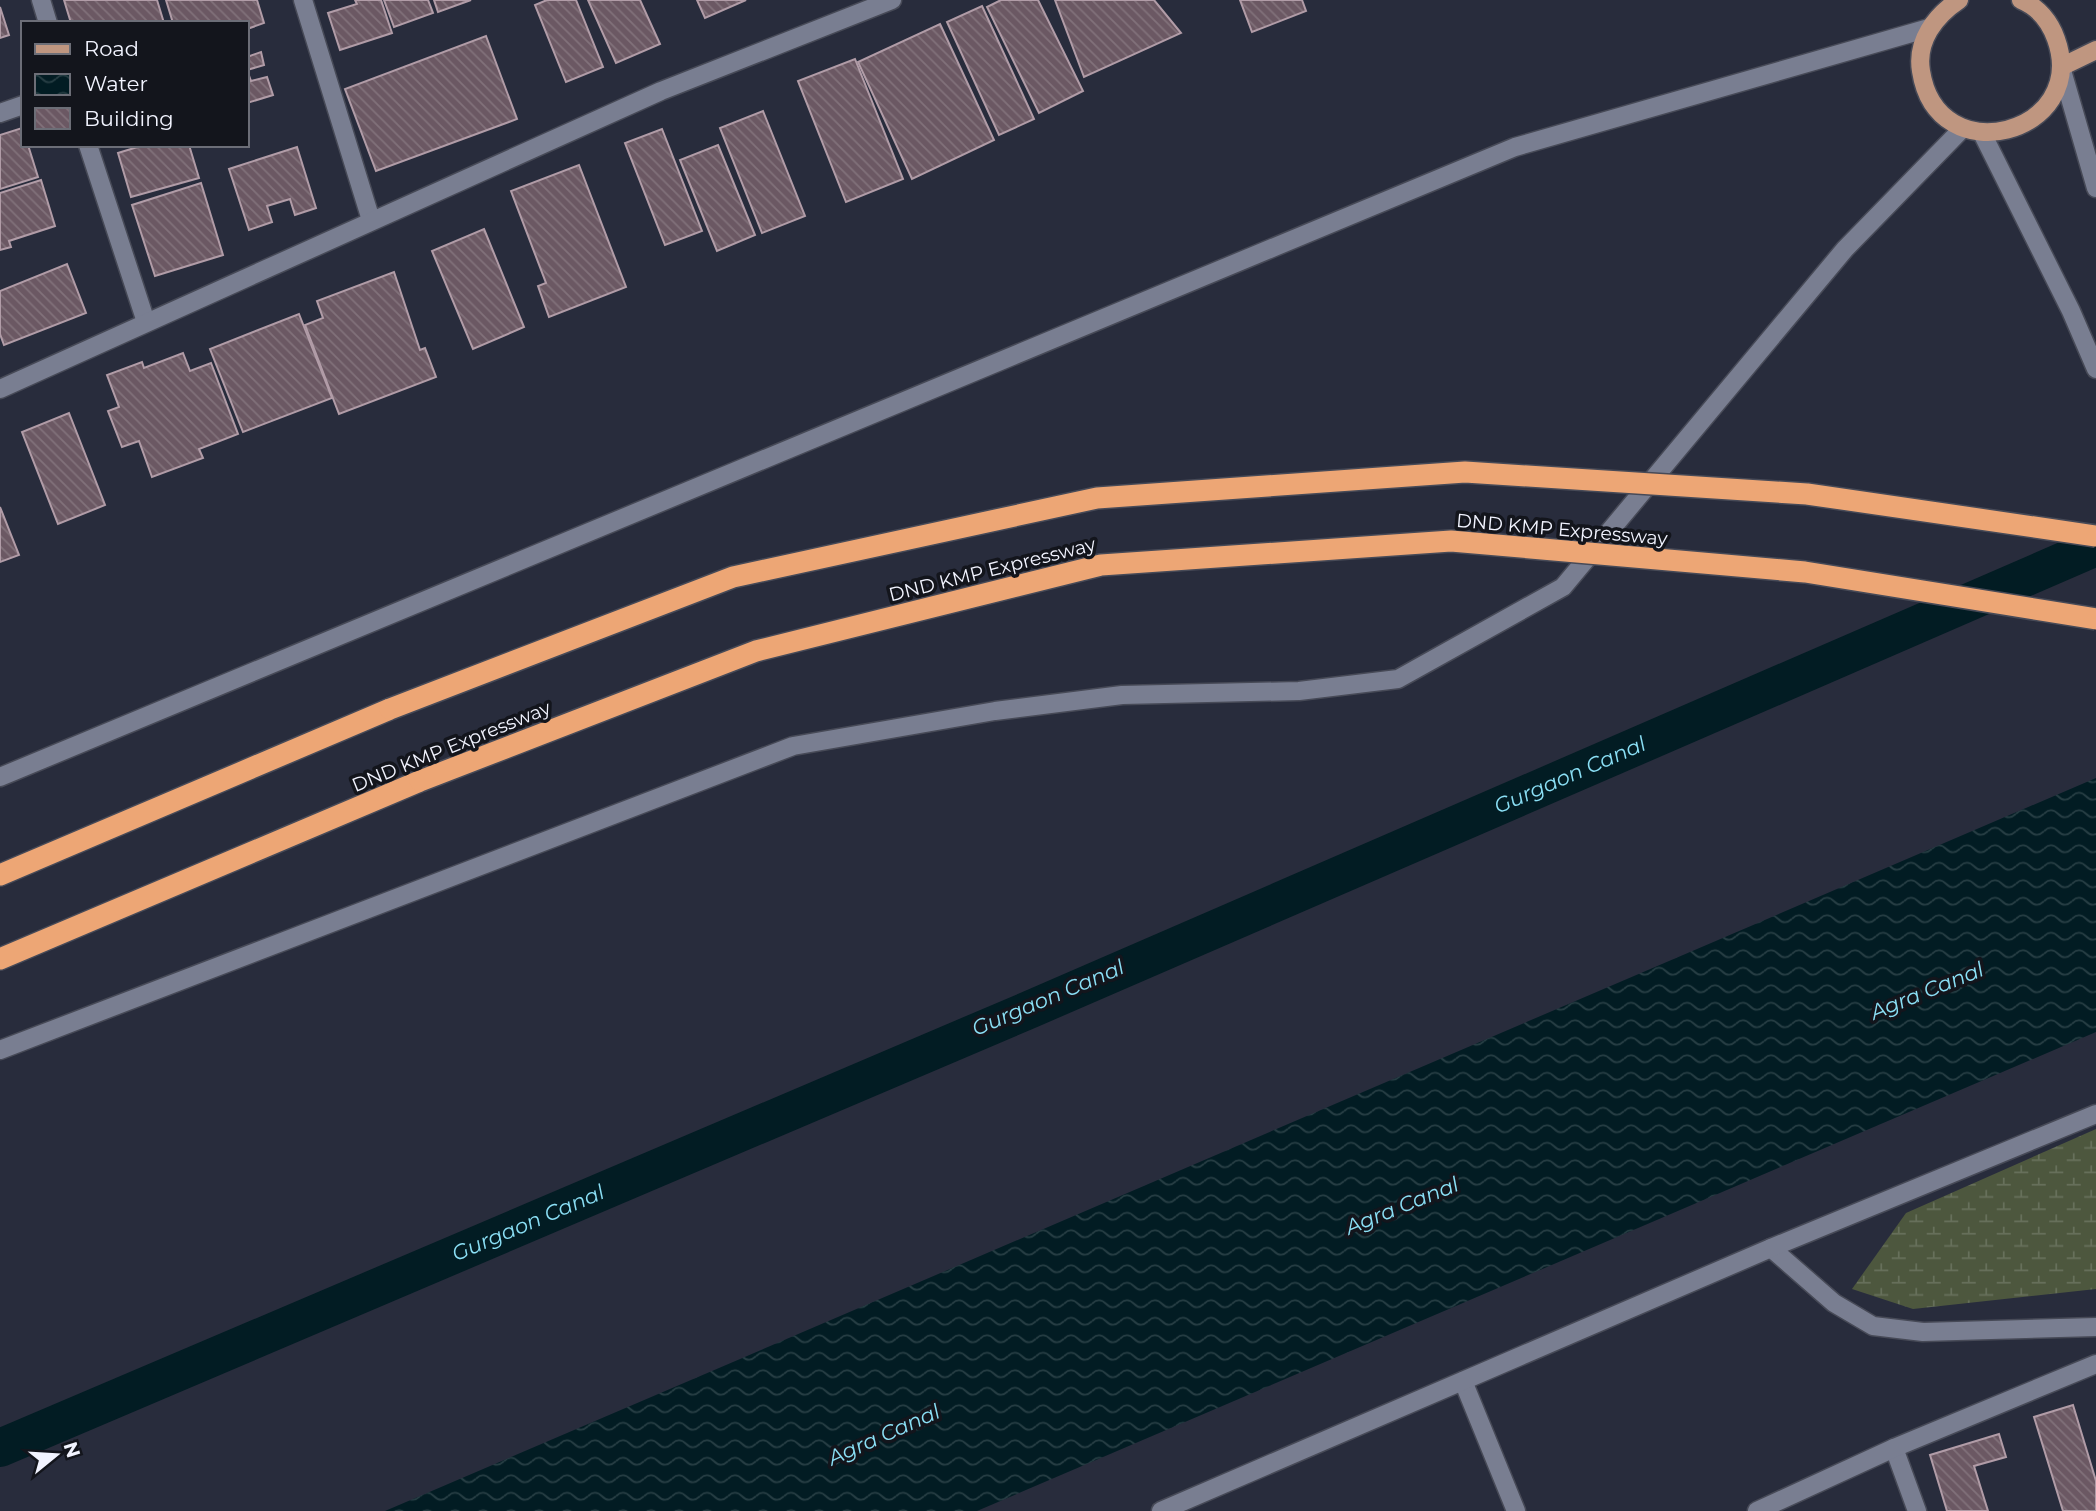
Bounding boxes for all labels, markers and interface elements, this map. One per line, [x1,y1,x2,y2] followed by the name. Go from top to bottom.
[21,21,248,147] legend
[84,36,139,61] text: Road
[84,71,148,96] text: Water
[84,106,174,131] text: Building
[1455,509,1669,550] street label: DND KMP Expressway
[886,532,1099,606] street label: DND KMP Expressway
[348,696,555,797] street label: DND KMP Expressway
[1490,731,1650,819] water label: Gurgaon Canal
[968,954,1128,1041] water label: Gurgaon Canal
[1865,956,1988,1025] water label: Agra Canal
[1340,1171,1463,1240] water label: Agra Canal
[448,1179,608,1266] water label: Gurgaon Canal
[822,1399,944,1471] water label: Agra Canal
[21,1420,91,1490] north arrow
[58,1439,85,1461] text: N

